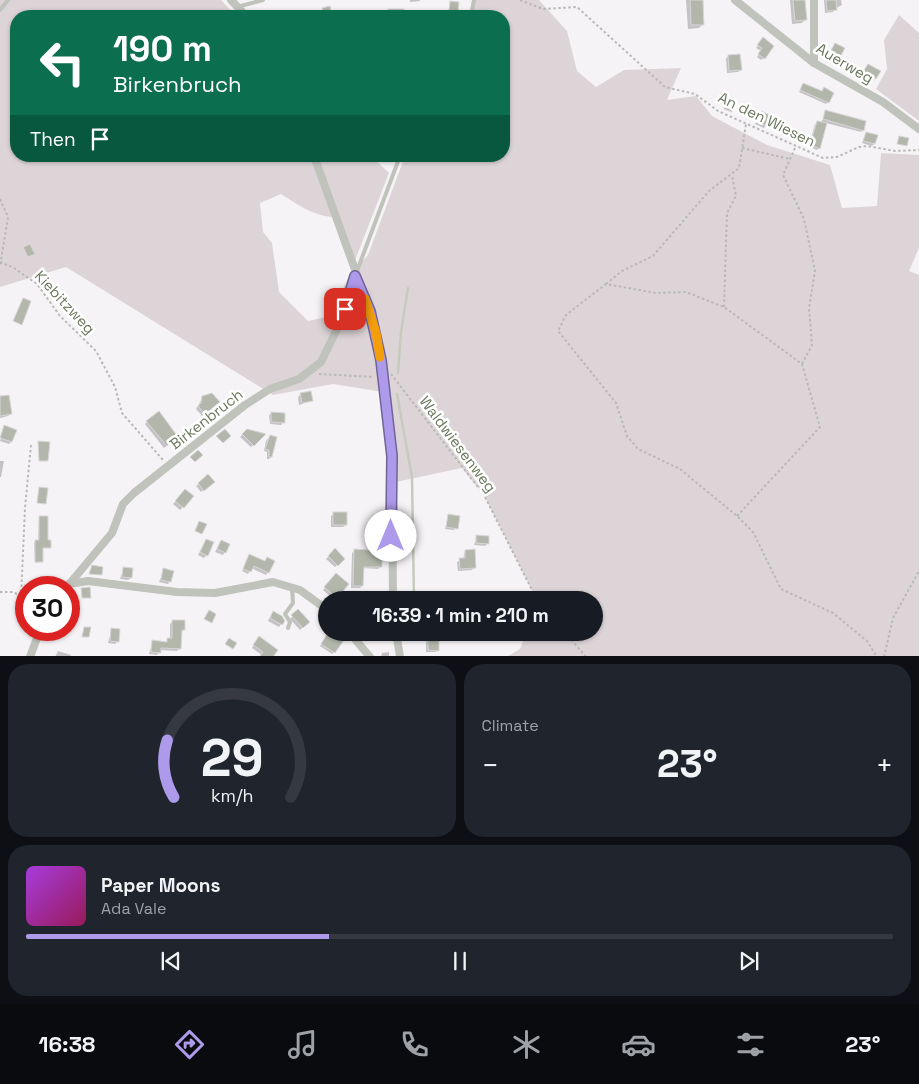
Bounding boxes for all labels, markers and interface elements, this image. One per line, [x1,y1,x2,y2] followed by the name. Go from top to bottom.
[113,27,212,71] text: 190 m
[30,30,95,95] icon: left
[813,38,877,88] street label: Auerweg
[113,70,242,98] text: Birkenbruch
[715,87,819,151] street label: An den Wiesen
[86,125,114,153] icon: arrive
[30,127,76,152] text: Then
[31,266,99,338] street label: Kiebitzweg
[324,288,366,330] pin
[331,295,359,323] icon: arrive
[166,385,246,453] street label: Birkenbruch
[416,392,500,496] street label: Waldwiesenweg
[364,509,416,561] position arrow
[15,576,80,641] speed limit sign: 30
[372,603,549,628] text: 16:39 · 1 min · 210 m
[482,715,539,736] text: Climate
[200,725,263,791] text: 29
[657,740,718,788] text: 23°
[482,747,499,783] text: −
[876,747,893,783] text: +
[210,784,253,807] text: km/h
[101,873,220,898] text: Paper Moons
[101,898,166,919] text: Ada Vale
[157,947,185,975] icon: previous
[446,947,474,975] icon: pause
[735,947,763,975] icon: next
[172,1027,207,1062] icon: directions
[285,1027,320,1062] icon: music
[397,1027,432,1062] icon: phone
[509,1027,544,1062] icon: climate
[621,1027,656,1062] icon: car
[733,1027,768,1062] icon: filters
[39,1030,95,1058] text: 16:38
[845,1030,880,1058] text: 23°

